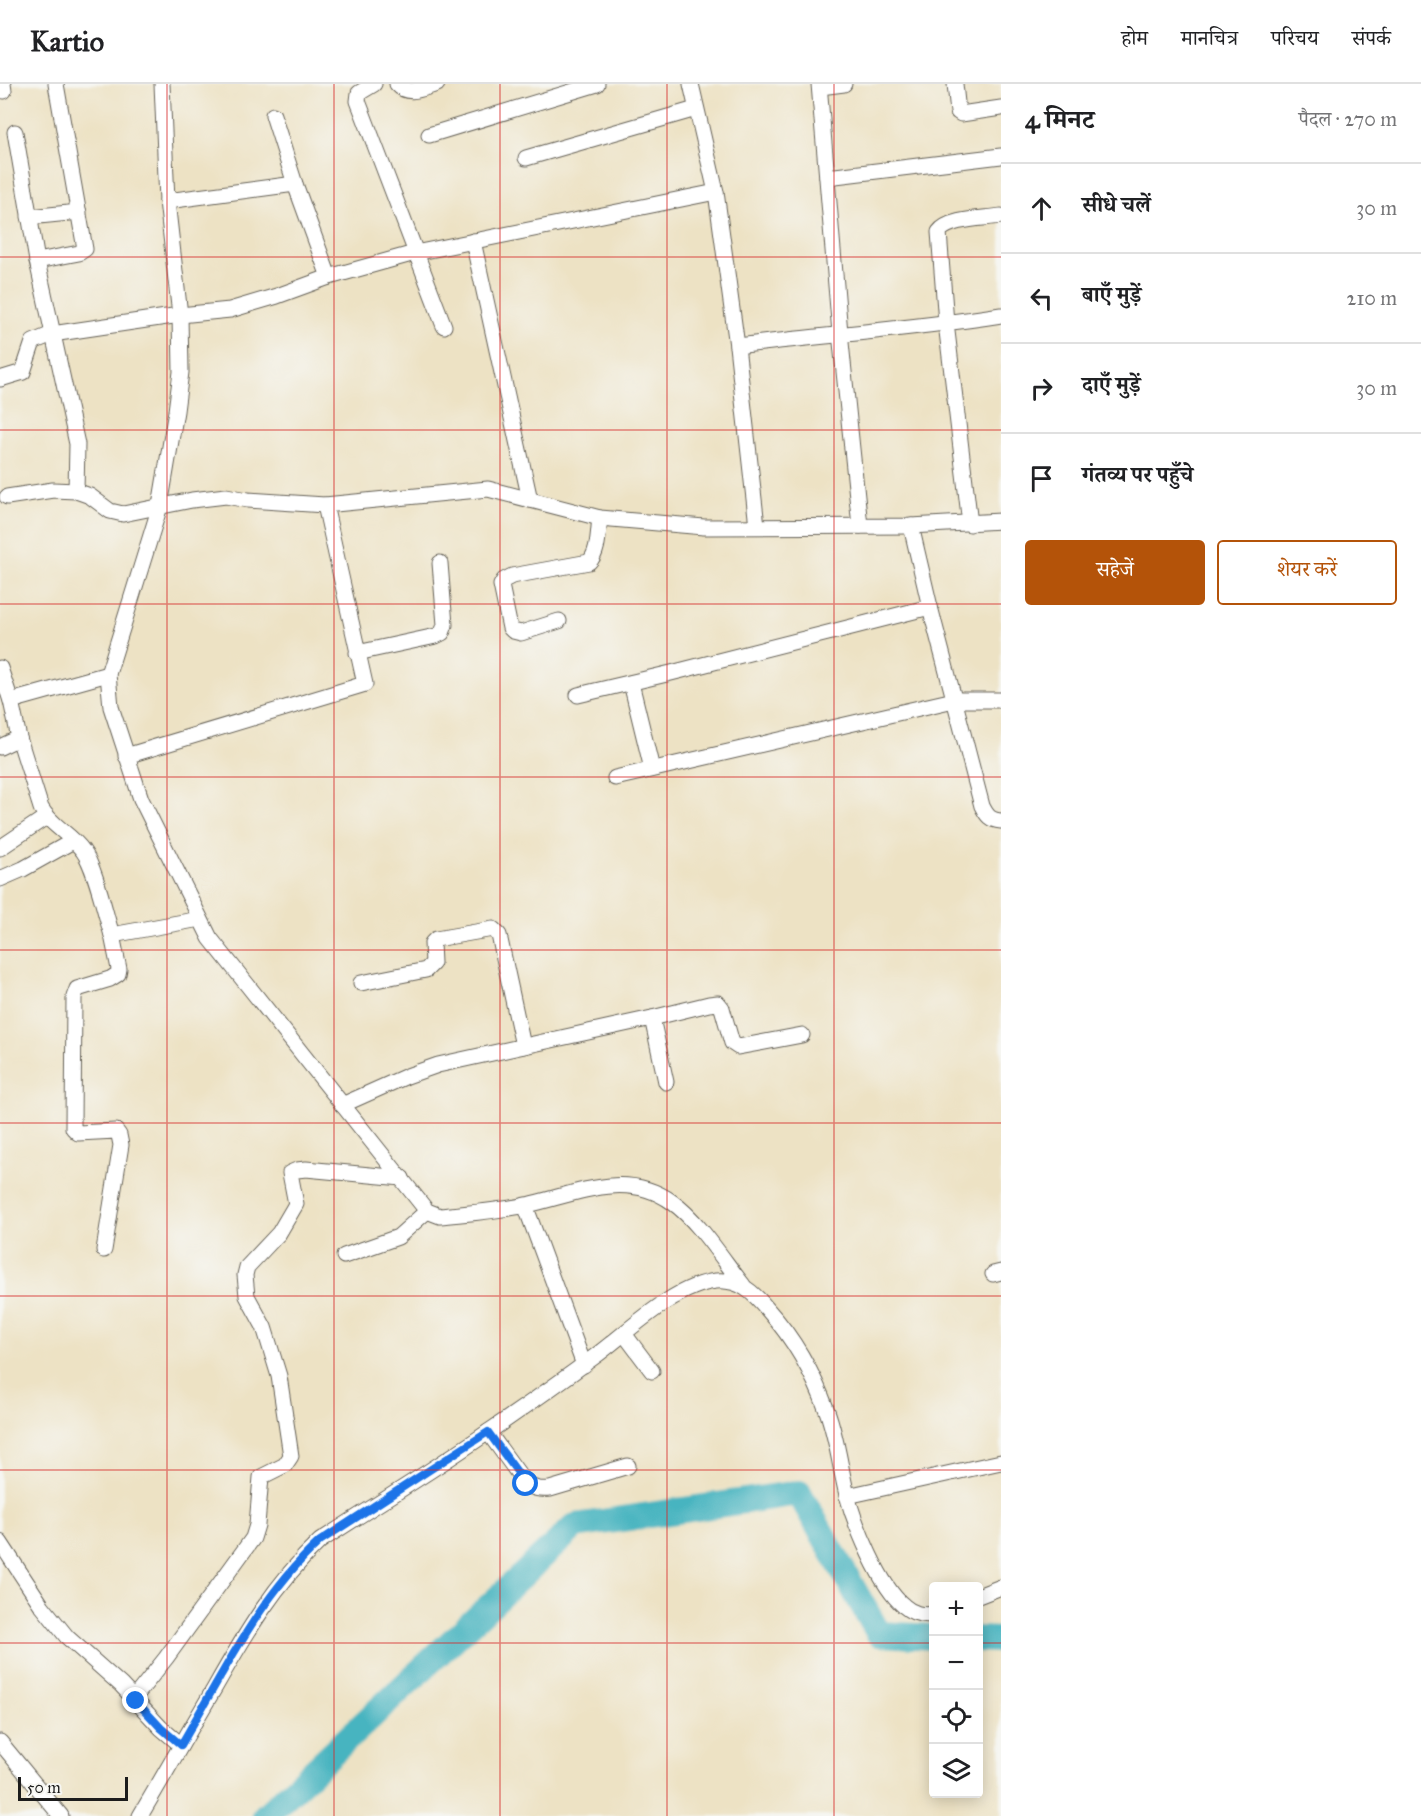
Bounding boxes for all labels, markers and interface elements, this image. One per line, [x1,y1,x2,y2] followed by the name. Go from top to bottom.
[30,24,104,59] text: Kartio
[1121,25,1148,51] text: होम
[1181,25,1238,51] text: मानचित्र
[1271,25,1319,51] text: परिचय
[1352,25,1391,51] text: संपर्क
[1025,103,1094,135] text: 4 मिनट
[1299,107,1397,131] text: पैदल · 270 m
[1082,191,1151,218] text: सीधे चलें
[1025,192,1058,225] icon: ahead
[1356,196,1397,220] text: 30 m
[1082,281,1141,308] text: बाएँ मुड़ें
[1025,282,1058,315] icon: left
[1347,286,1397,310] text: 210 m
[1082,371,1141,398] text: दाएँ मुड़ें
[1025,372,1058,405] icon: right
[1356,376,1397,400] text: 30 m
[1082,461,1193,488] text: गंतव्य पर पहुँचे
[1025,462,1058,495] icon: arrive
[1025,540,1205,605] button: सहेजें
[1217,540,1397,605] button: शेयर करें
[512,1470,538,1496] route start
[929,1582,983,1798] map controls
[929,1582,983,1636] button: +
[929,1636,983,1690] button: −
[122,1687,148,1713] route end
[929,1690,983,1744] button: locate
[929,1744,983,1798] button: layers
[18,1774,128,1802] scale bar
[27,1778,61,1797] text: 50 m

